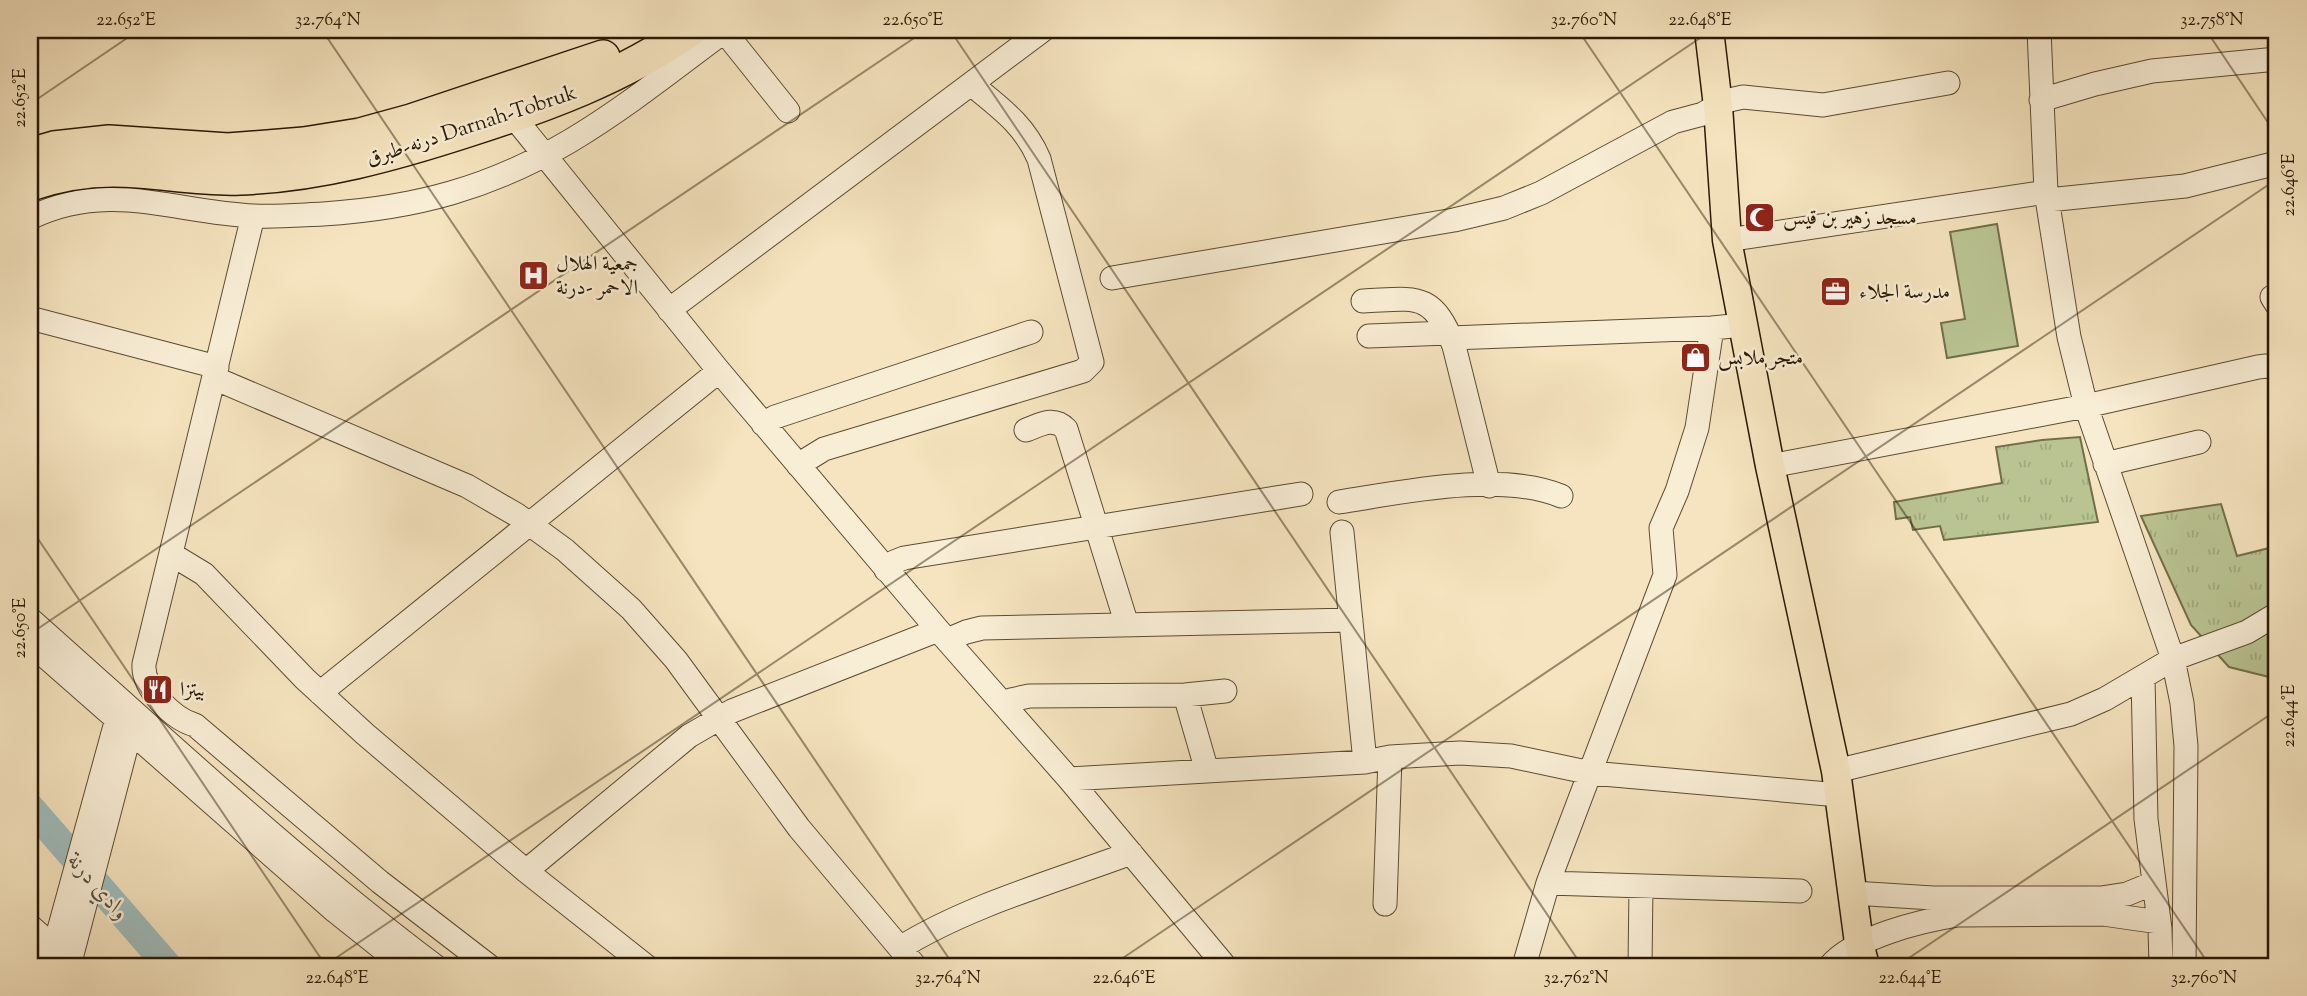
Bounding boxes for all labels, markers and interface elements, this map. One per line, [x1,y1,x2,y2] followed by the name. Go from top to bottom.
[96,8,156,34] text: 22.652°E
[295,8,361,34] text: 32.764°N
[883,8,944,34] text: 22.650°E
[1551,8,1617,34] text: 32.760°N
[1668,8,1732,34] text: 22.648°E
[2180,8,2244,34] text: 32.758°N
[8,68,34,128] text: 22.652°E
[362,79,581,175] street label: درنه-طبرق Darnah-Tobruk
[2277,153,2303,217] text: 22.646°E
[1743,200,1777,234] mosque icon: مسجد زهير بن قيس
[1783,204,1917,234] place label: مسجد زهير بن قيس
[556,250,638,304] place label: جمعية الهلال الاحمر -درنة
[516,258,550,292] hospital icon: جمعية الهلال الاحمر -درنة
[1819,274,1853,308] office icon: مدرسة الجلاء
[1859,278,1950,308] place label: مدرسة الجلاء
[1678,340,1712,374] shop icon: متجر ملابس
[1718,344,1803,374] place label: متجر ملابس
[8,597,34,658] text: 22.650°E
[140,672,174,706] restaurant icon: بيتزا
[180,676,205,706] place label: بيتزا
[2277,684,2303,748] text: 22.644°E
[57,845,136,929] water label: وادي درنة
[305,966,369,992] text: 22.648°E
[915,966,981,992] text: 32.764°N
[1092,966,1156,992] text: 22.646°E
[1543,966,1609,992] text: 32.762°N
[1878,966,1942,992] text: 22.644°E
[2171,966,2237,992] text: 32.760°N

